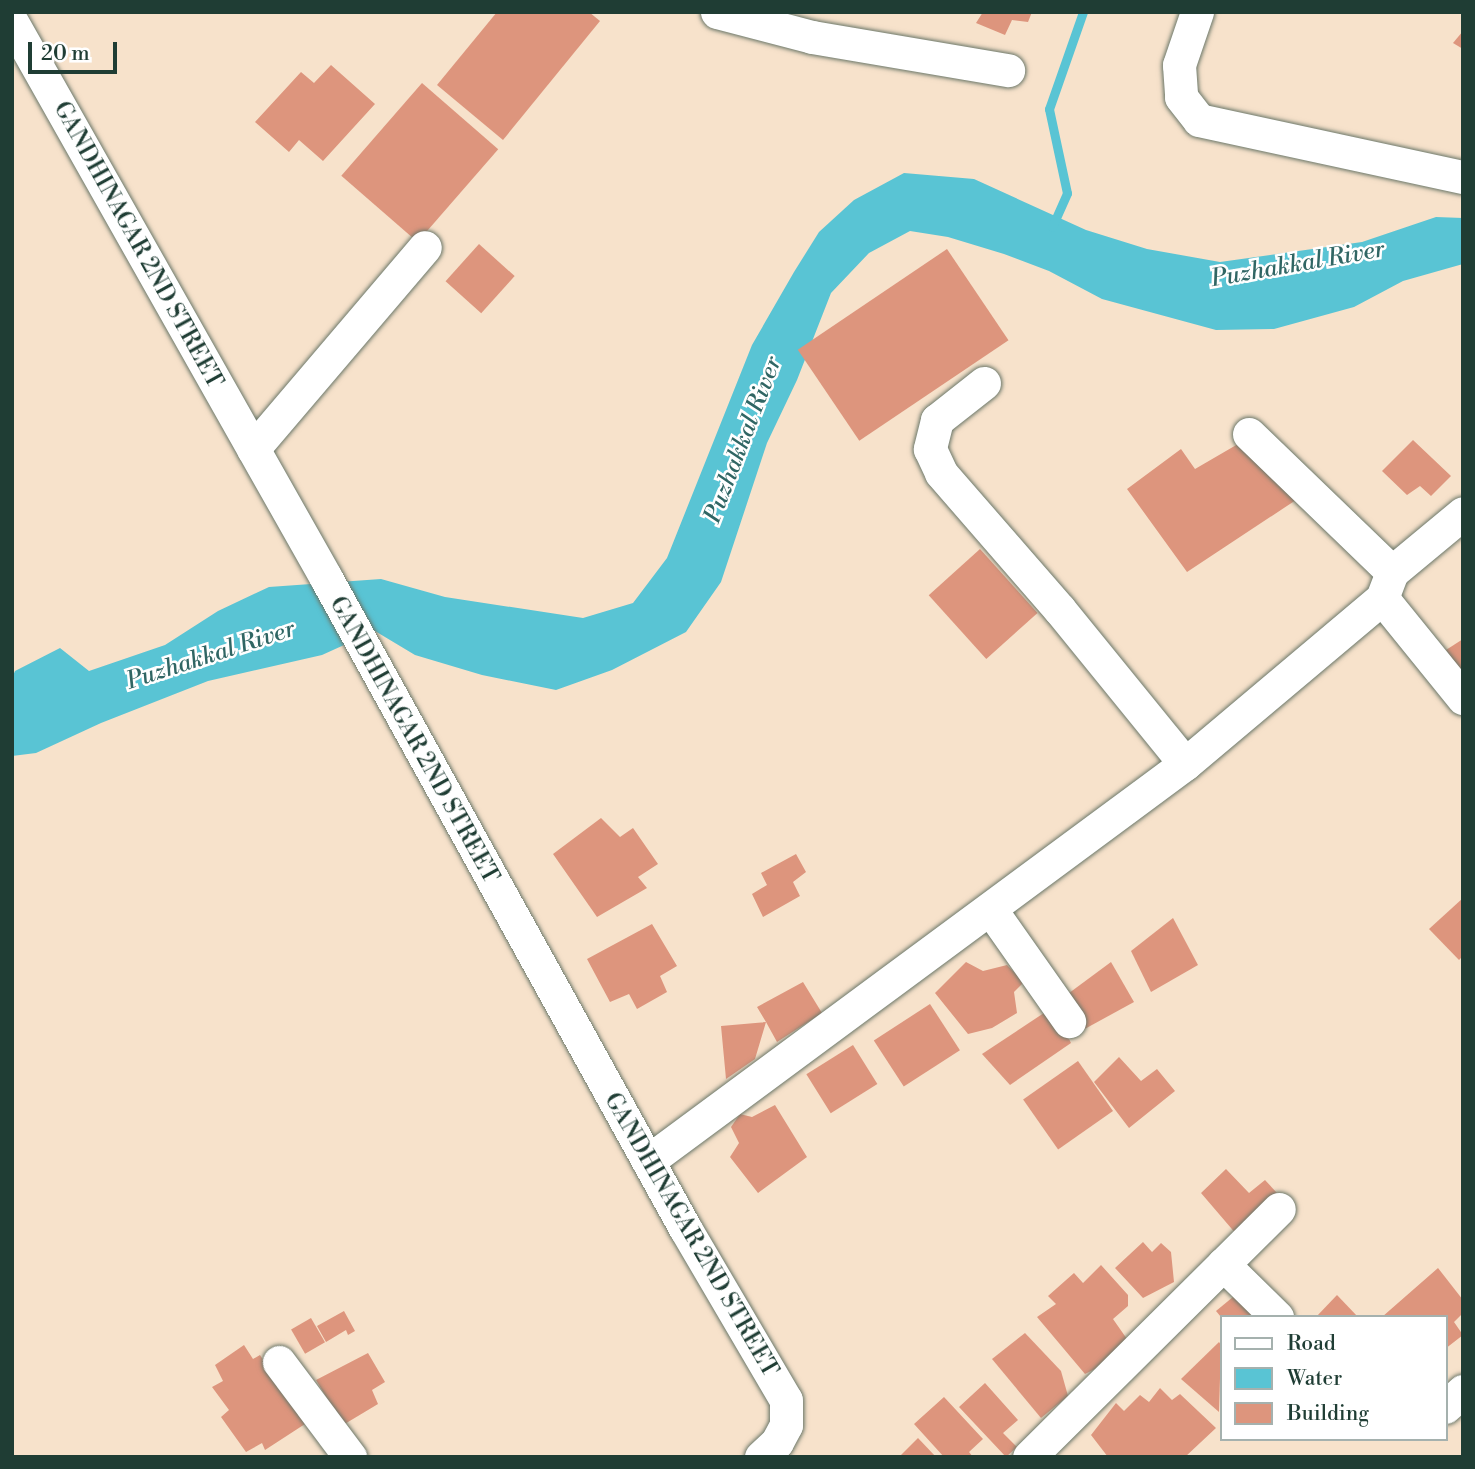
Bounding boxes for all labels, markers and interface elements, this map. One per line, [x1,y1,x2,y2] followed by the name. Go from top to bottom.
[32,28,121,72] scale bar
[41,41,90,67] text: 20 m
[47,97,229,393] street label: GANDHINAGAR 2ND STREET
[1209,236,1387,294] water label: Puzhakkal River
[699,353,789,527] water label: Puzhakkal River
[323,592,505,888] street label: GANDHINAGAR 2ND STREET
[123,615,299,697] water label: Puzhakkal River
[598,1088,784,1382] street label: GANDHINAGAR 2ND STREET
[1220,1315,1447,1441] legend
[1287,1331,1336,1357] text: Road
[1287,1366,1342,1392] text: Water
[1287,1401,1369,1427] text: Building

